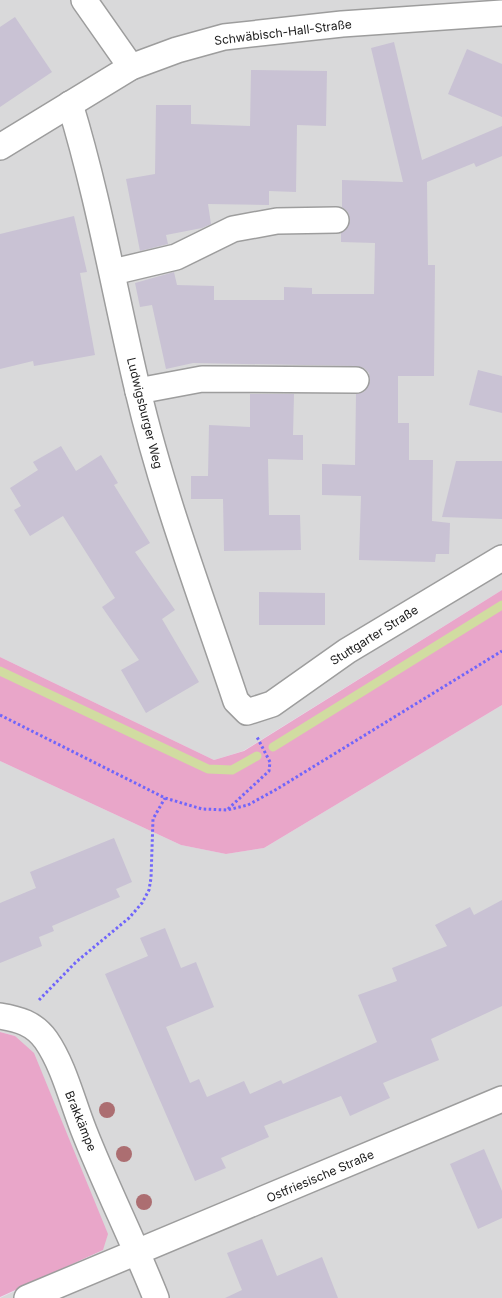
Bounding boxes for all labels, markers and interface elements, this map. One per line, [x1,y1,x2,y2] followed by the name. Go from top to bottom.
[213,16,353,48] street label: Schwäbisch-Hall-Straße
[124,356,166,470] street label: Ludwigsburger Weg
[327,602,421,668] street label: Stuttgarter Straße
[62,1089,100,1153] street label: Brakkämpe
[264,1147,376,1205] street label: Ostfriesische Straße

